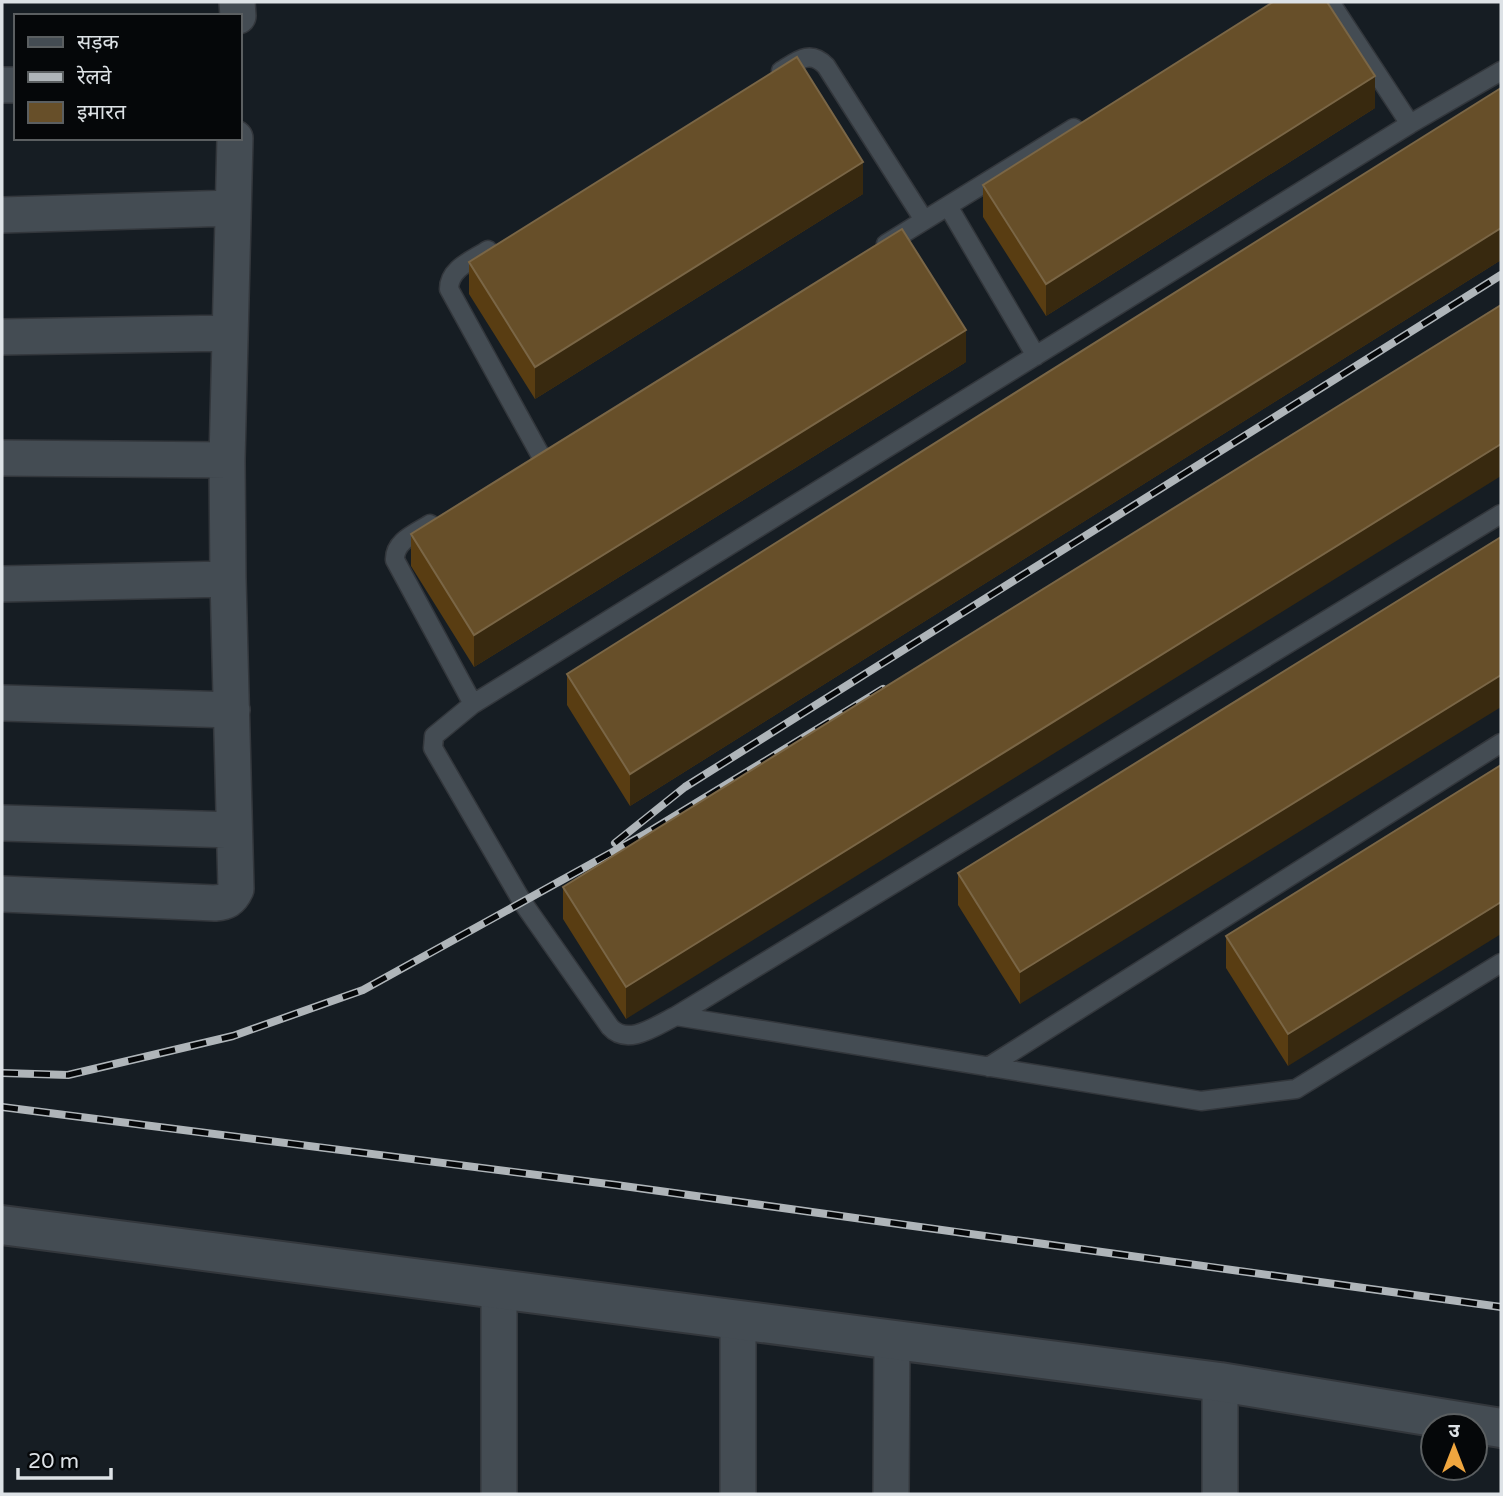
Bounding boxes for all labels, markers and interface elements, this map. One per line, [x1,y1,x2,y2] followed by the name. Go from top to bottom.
[14,14,242,140] legend
[77,30,119,55] text: सड़क
[76,65,112,90] text: रेलवे
[77,100,127,125] text: इमारत
[1419,1412,1489,1482] north arrow
[1448,1420,1460,1442] text: उ
[18,1436,110,1480] scale bar
[28,1449,79,1474] text: 20 m

